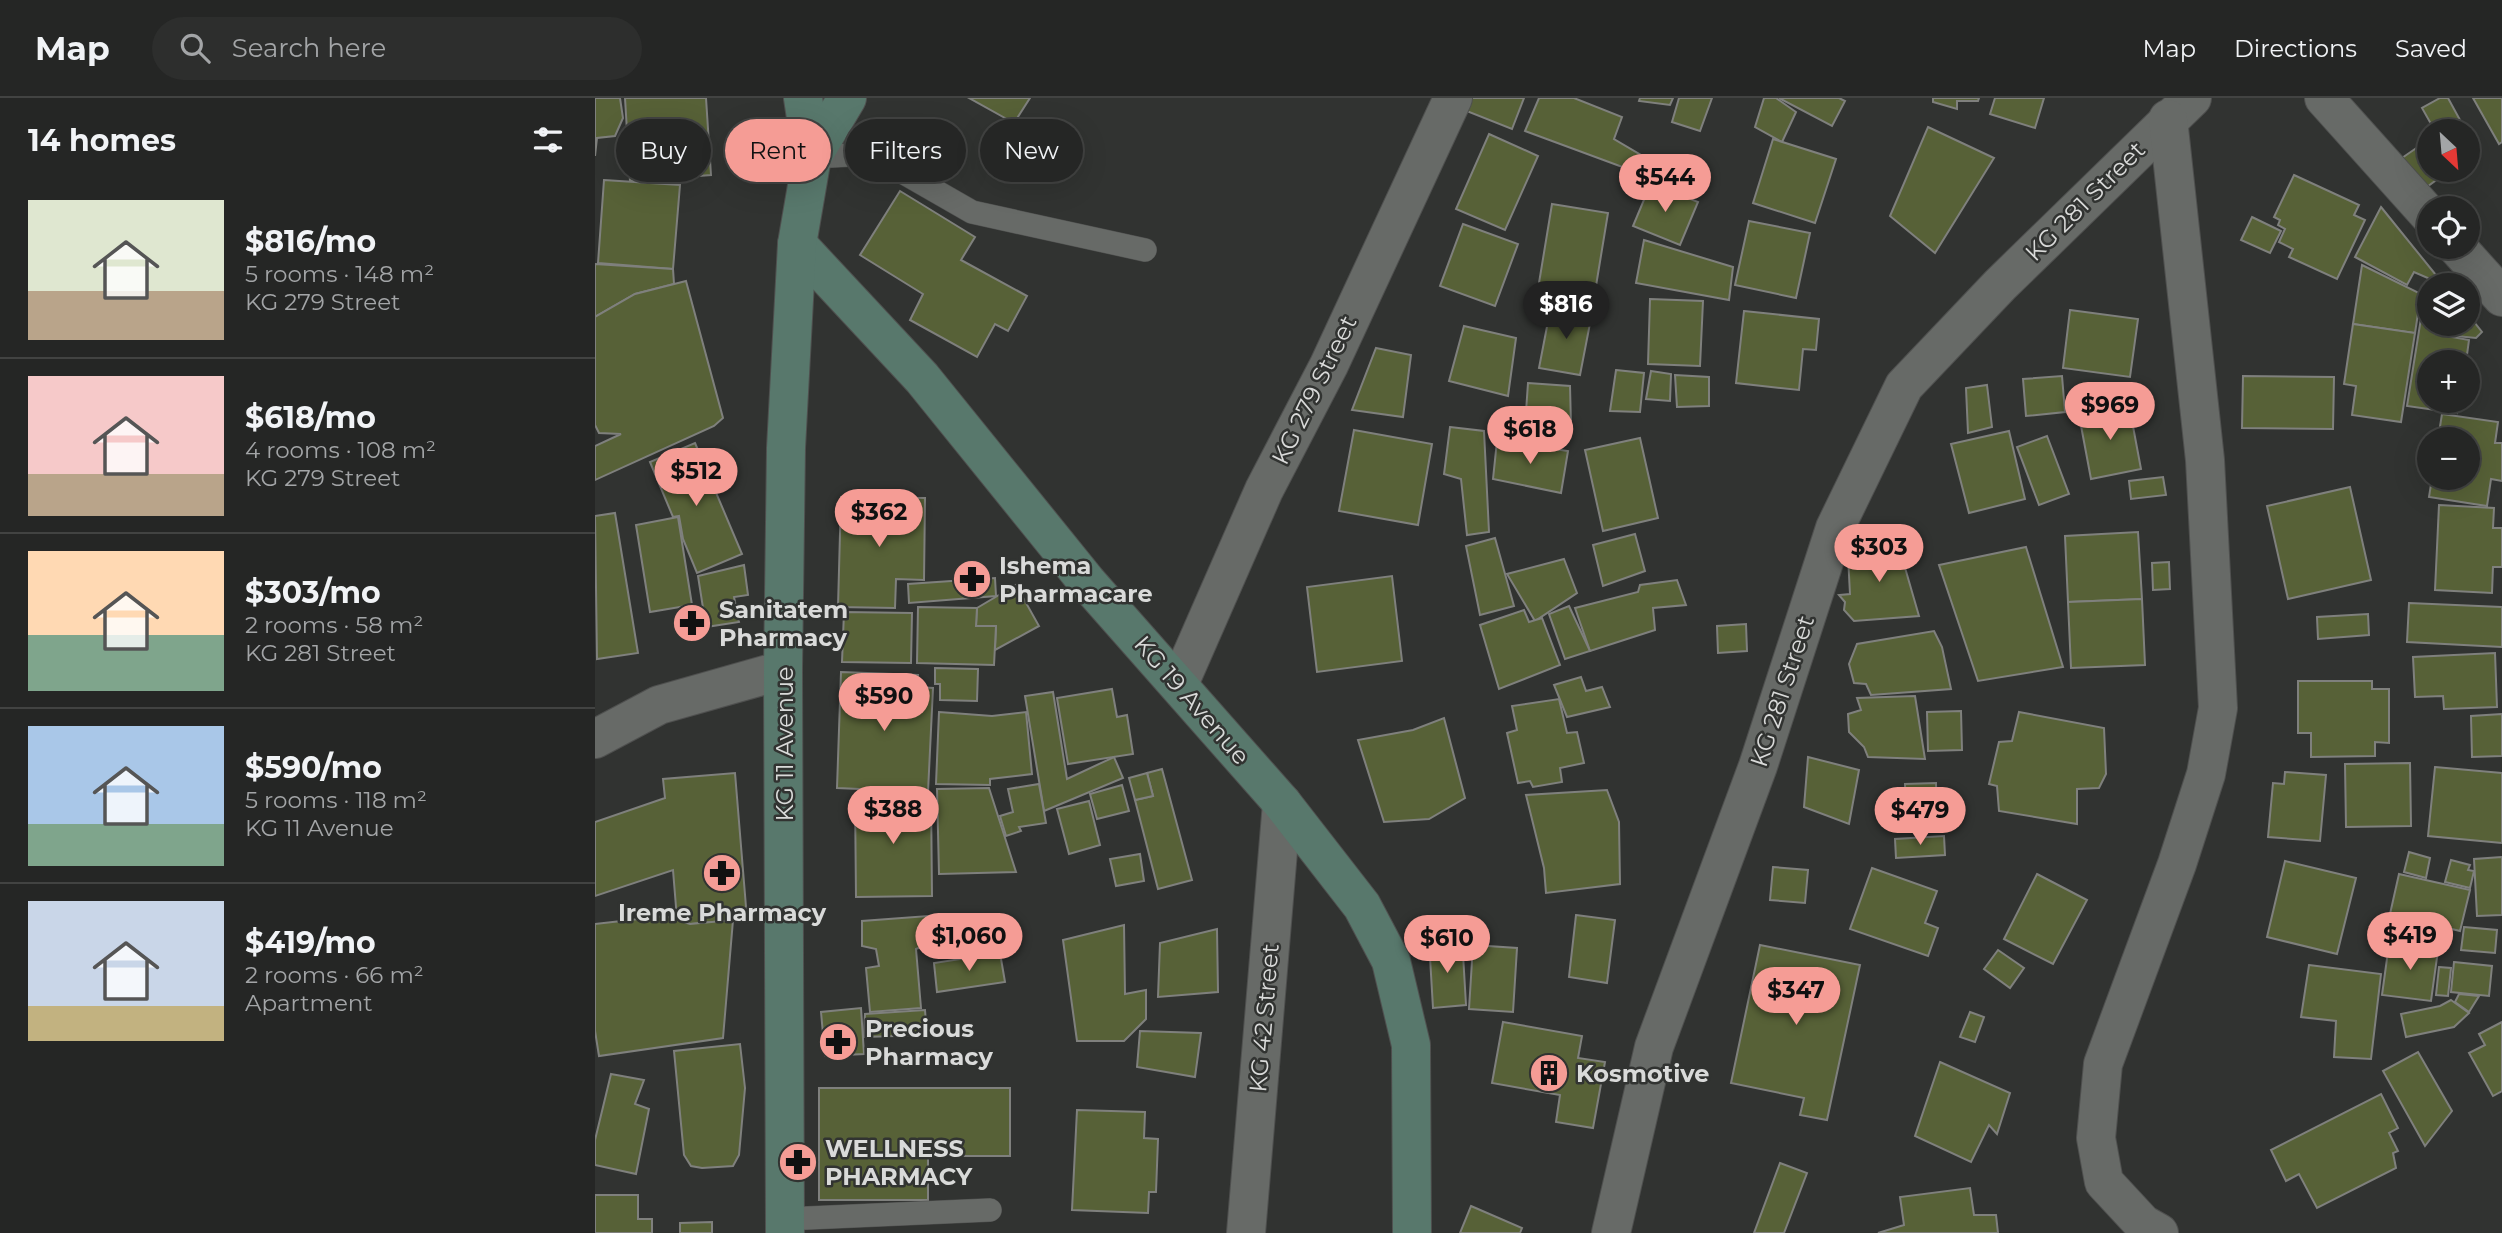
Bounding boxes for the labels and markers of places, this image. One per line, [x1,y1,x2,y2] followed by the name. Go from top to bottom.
[1624,155,1706,214] pin: $544
[1525,282,1607,341] pin: $816
[2069,382,2151,442] pin: $969
[1489,406,1571,466] pin: $618
[655,448,737,508] pin: $512
[838,490,920,549] pin: $362
[1838,524,1920,584] pin: $303
[999,551,1153,608] place label: Ishema Pharmacare
[951,558,993,600] pharmacy icon: Ishema Pharmacare
[719,595,848,652] place label: Sanitatem Pharmacy
[671,602,713,644] pharmacy icon: Sanitatem Pharmacy
[843,674,925,733] pin: $590
[852,786,934,846] pin: $388
[1879,788,1961,847] pin: $479
[701,852,743,894] pharmacy icon: Ireme Pharmacy
[618,898,827,927] place label: Ireme Pharmacy
[2369,912,2451,972] pin: $419
[912,914,1026,973] pin: $1,060
[1406,916,1488,975] pin: $610
[1755,968,1837,1027] pin: $347
[865,1014,993,1071] place label: Precious Pharmacy
[817,1021,859,1063] pharmacy icon: Precious Pharmacy
[1528,1052,1570,1094] building icon: Kosmotive
[1576,1059,1710,1088] place label: Kosmotive
[825,1134,973,1191] place label: WELLNESS PHARMACY
[777,1141,819,1183] pharmacy icon: WELLNESS PHARMACY

